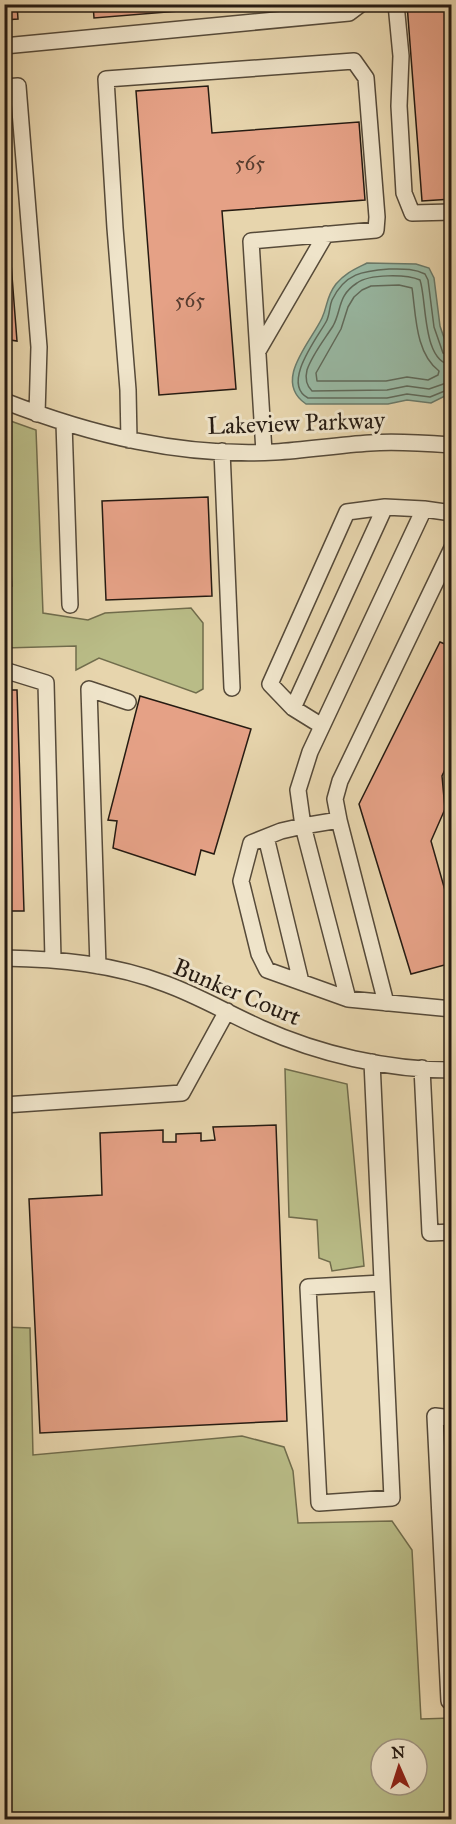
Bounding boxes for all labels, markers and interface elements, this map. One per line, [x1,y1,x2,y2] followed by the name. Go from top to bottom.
[235,150,265,176] house number: 565
[175,287,205,313] house number: 565
[207,405,386,441] street label: Lakeview Parkway
[169,952,306,1033] street label: Bunker Court
[369,1737,429,1797] north arrow
[391,1743,406,1762] text: N

